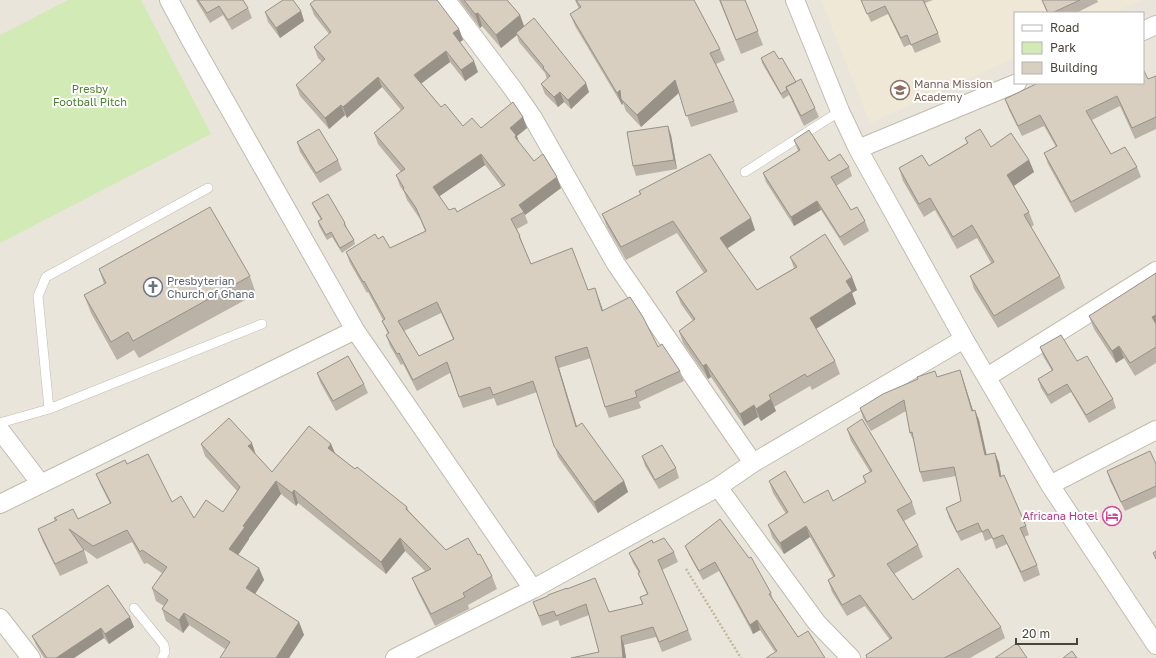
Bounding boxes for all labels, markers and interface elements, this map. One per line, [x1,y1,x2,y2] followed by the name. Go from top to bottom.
[1014,12,1144,84] legend
[1050,20,1079,35] text: Road
[1050,40,1076,55] text: Park
[1050,60,1098,75] text: Building
[914,77,993,103] place label: Manna Mission Academy
[889,79,911,101] school or university icon: Manna Mission Academy
[53,82,127,108] park label: Presby Football Pitch
[167,274,255,300] place label: Presbyterian Church of Ghana
[142,276,164,298] church icon: Presbyterian Church of Ghana
[1101,505,1123,527] hotel icon: Africana Hotel
[1022,509,1098,522] place label: Africana Hotel
[1016,620,1077,646] scale bar
[1022,626,1050,641] text: 20 m

